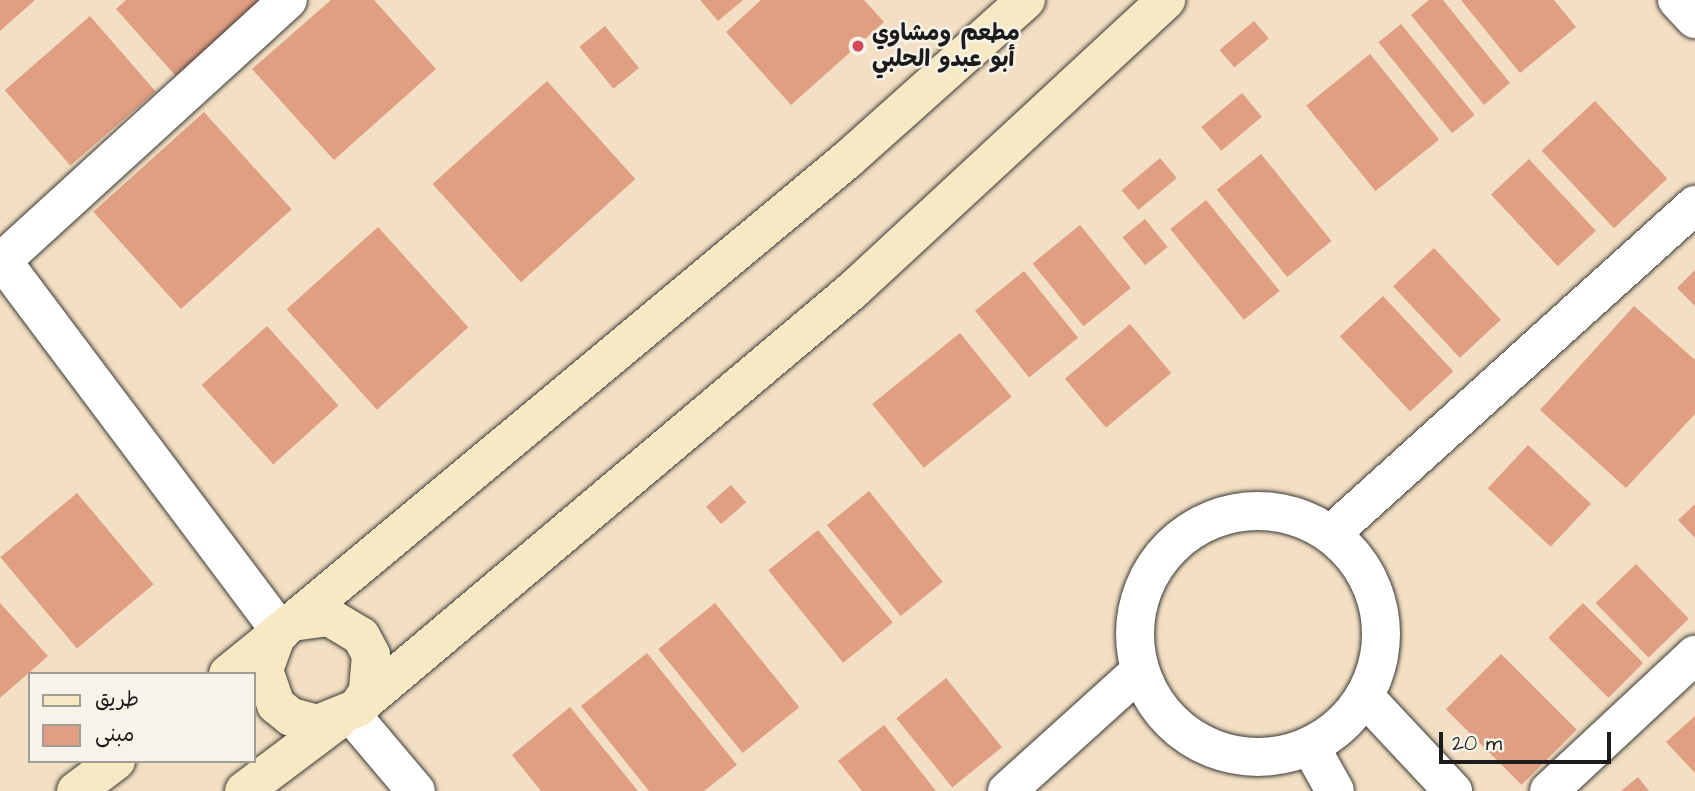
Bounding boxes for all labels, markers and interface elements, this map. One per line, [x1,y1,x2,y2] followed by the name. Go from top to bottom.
[872,19,1020,73] place label: مطعم ومشاوي أبو عبدو الحلبي
[850,38,866,54] marker: مطعم ومشاوي أبو عبدو الحلبي
[28,672,256,763] legend
[95,685,139,714] text: طريق
[1443,718,1614,762] scale bar
[95,720,134,749] text: مبنى
[1452,729,1502,758] text: 20 m

